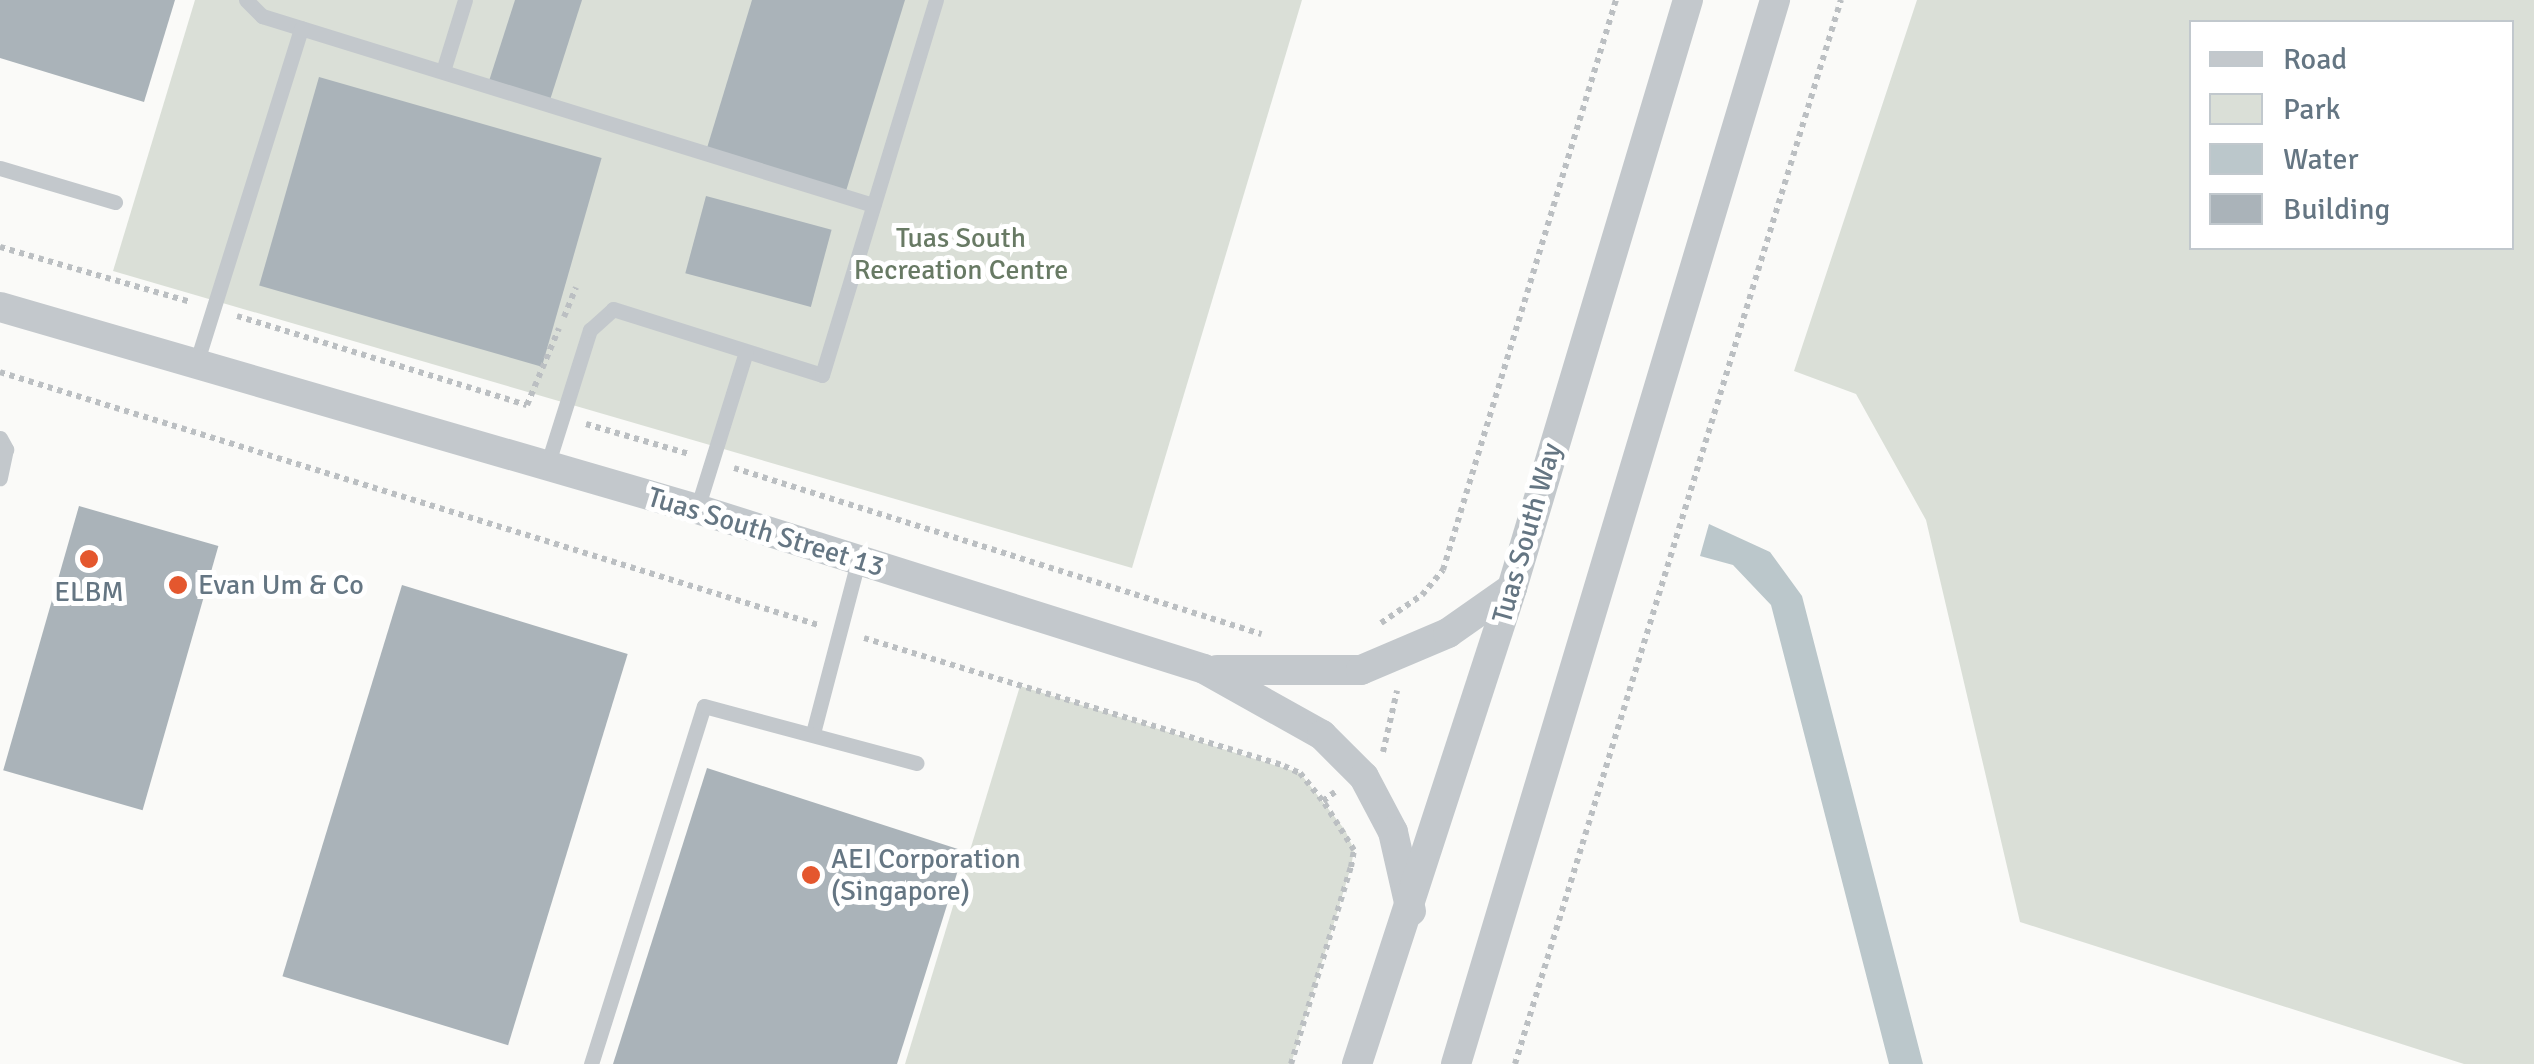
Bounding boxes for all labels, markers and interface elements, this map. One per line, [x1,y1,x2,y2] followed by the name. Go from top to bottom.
[2189,20,2514,250] legend
[2283,41,2347,78] text: Road
[2283,91,2341,128] text: Park
[2283,141,2359,178] text: Water
[2283,191,2390,228] text: Building
[854,221,1068,287] park label: Tuas South Recreation Centre
[1485,439,1569,627] street label: Tuas South Way
[644,480,888,584] street label: Tuas South Street 13
[78,548,100,570] marker: ELBM
[198,568,364,602] place label: Evan Um & Co
[167,574,189,596] marker: Evan Um & Co
[54,575,124,609] place label: ELBM
[831,842,1021,908] place label: AEI Corporation (Singapore)
[800,864,822,886] marker: AEI Corporation (Singapore)

